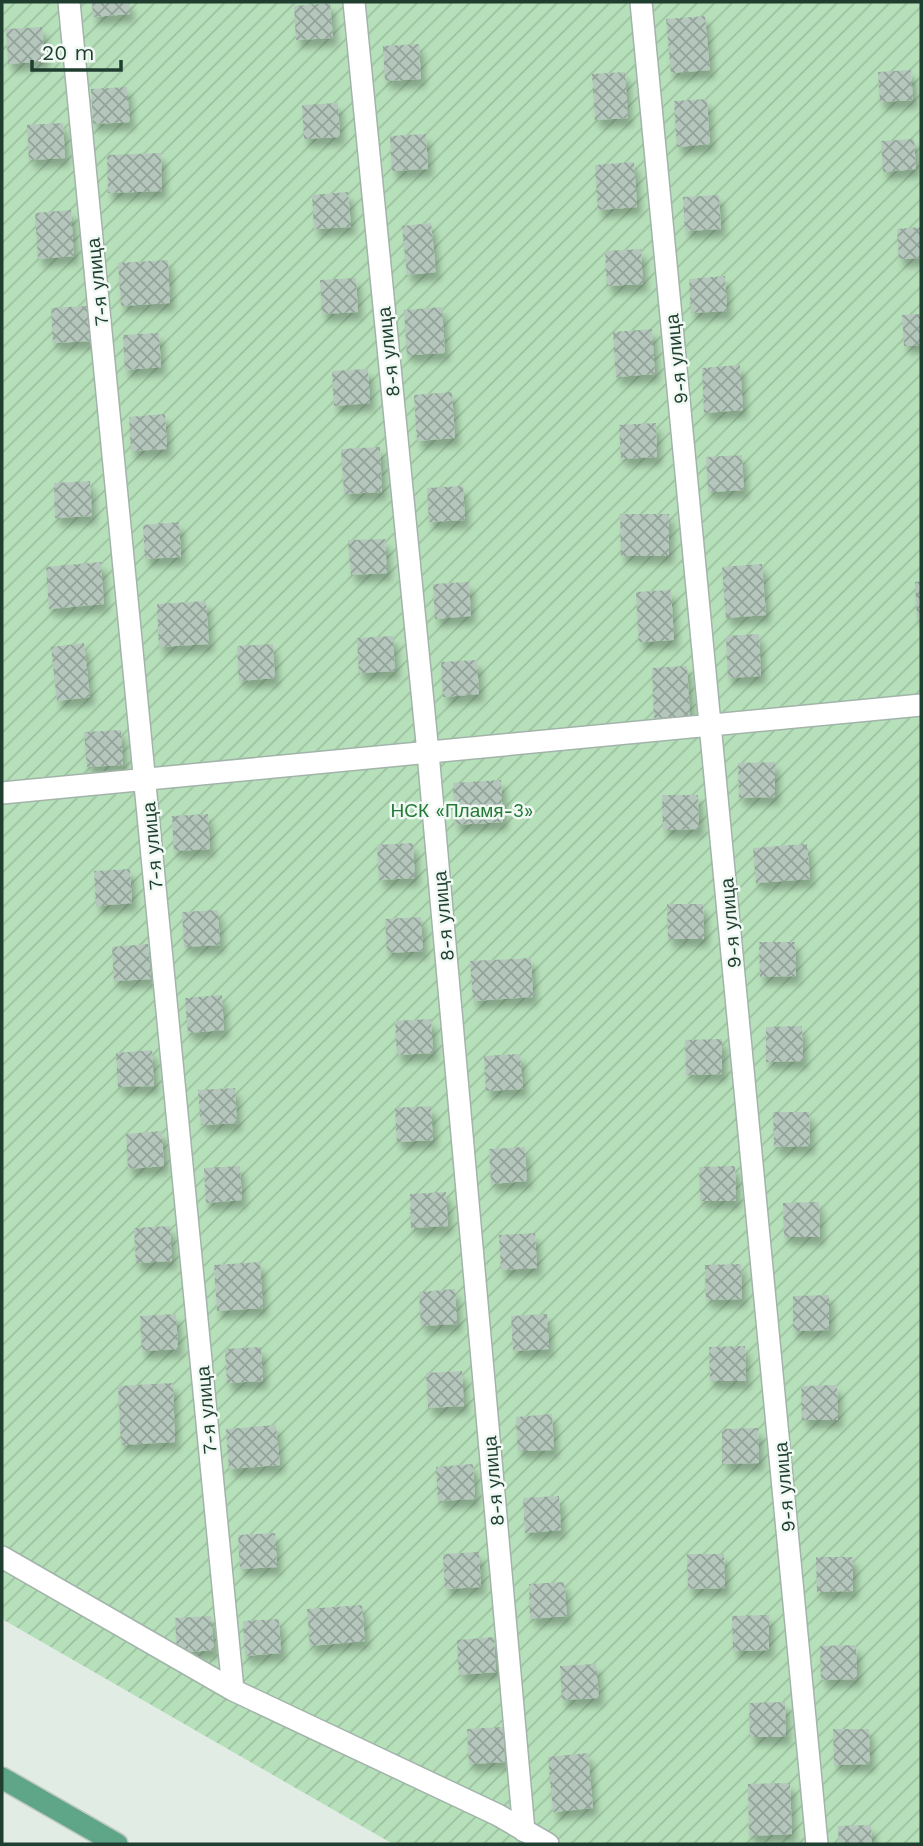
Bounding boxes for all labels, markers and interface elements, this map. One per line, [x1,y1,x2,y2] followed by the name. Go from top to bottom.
[32,28,121,72] scale bar
[42,40,94,65] text: 20 m
[81,236,114,327] street label: 7-я улица
[372,305,405,398] street label: 8-я улица
[660,312,693,405] street label: 9-я улица
[391,799,533,822] park label: НСК «Пламя-3»
[137,801,168,891] street label: 7-я улица
[428,870,459,962] street label: 8-я улица
[715,876,746,969] street label: 9-я улица
[191,1365,222,1455] street label: 7-я улица
[478,1435,509,1527] street label: 8-я улица
[769,1440,800,1533] street label: 9-я улица

